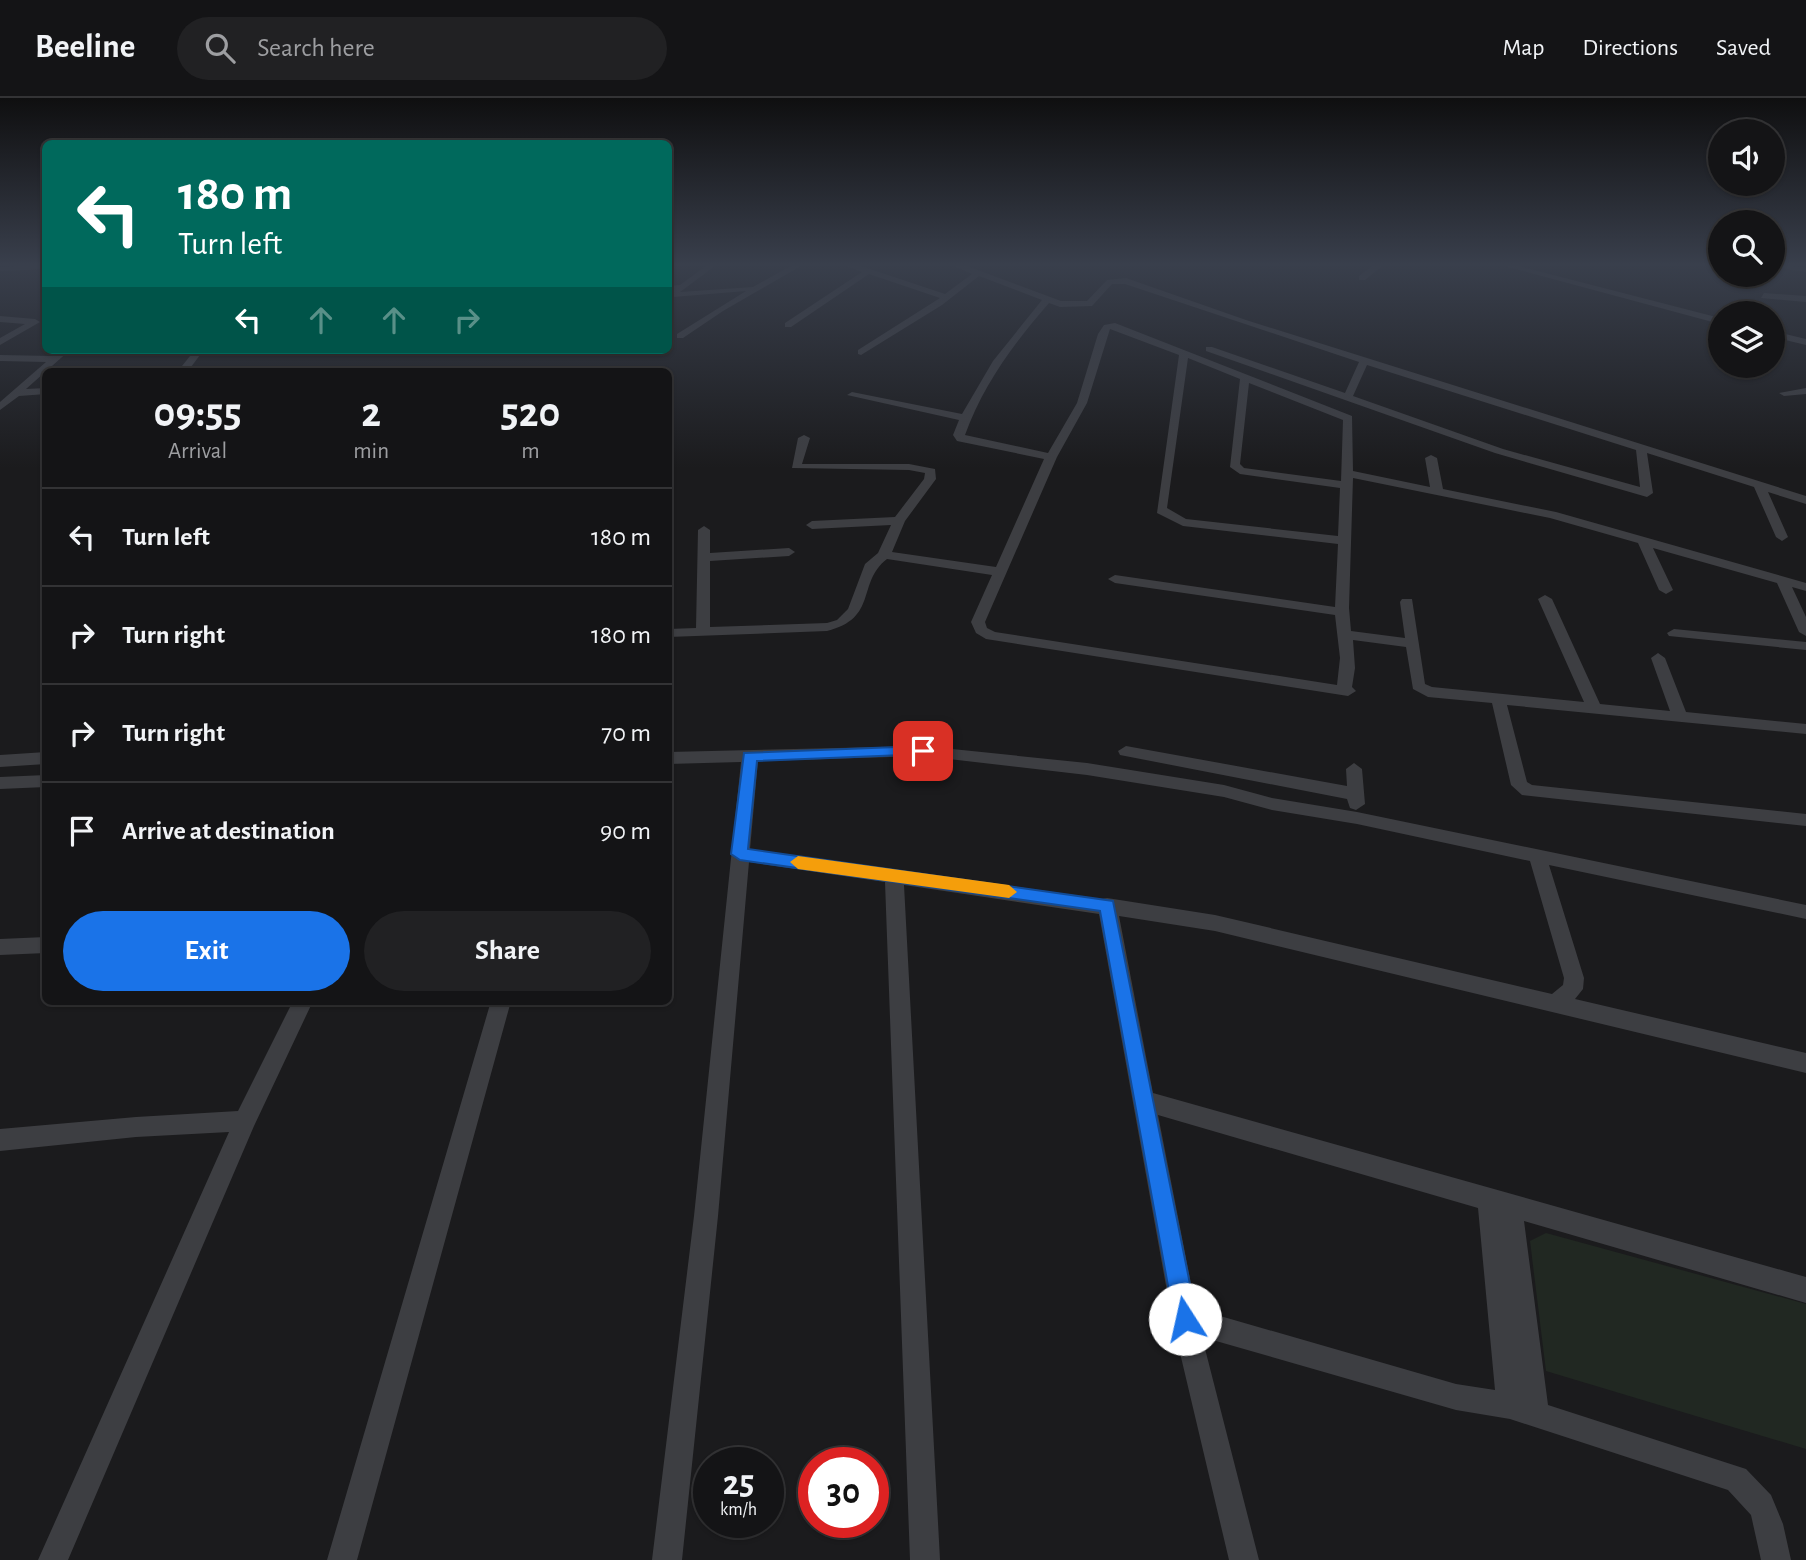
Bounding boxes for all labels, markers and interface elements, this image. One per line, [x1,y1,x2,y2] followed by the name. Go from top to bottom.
[177,17,667,80] search box
[201,29,239,67] icon: search
[35,31,135,64] text: Beeline
[257,35,375,61] text: Search here
[1502,36,1544,60] text: Map
[1582,36,1678,60] text: Directions
[1716,36,1771,60] text: Saved
[1708,119,1785,378] map controls
[1708,119,1785,196] button: sound
[63,168,154,259] icon: left
[178,170,292,219] text: 180 m
[1708,210,1785,287] button: search
[178,228,282,260] text: Turn left
[229,301,267,339] icon: left
[302,301,340,339] icon: ahead
[375,301,413,339] icon: ahead
[448,301,486,339] icon: right
[1708,301,1785,378] button: layers
[154,392,242,434] text: 09:55
[361,392,381,434] text: 2
[501,392,560,434] text: 520
[168,440,227,463] text: Arrival
[353,440,389,463] text: min
[521,440,540,463] text: m
[63,518,101,556] icon: left
[122,524,210,550] text: Turn left
[591,524,651,550] text: 180 m
[63,616,101,654] icon: right
[122,622,225,648] text: Turn right
[591,622,651,648] text: 180 m
[63,714,101,752] icon: right
[122,720,225,746] text: Turn right
[601,720,651,746] text: 70 m
[893,721,953,781] pin
[904,732,942,770] icon: arrive
[63,812,101,850] icon: arrive
[122,818,335,844] text: Arrive at destination
[600,818,651,844] text: 90 m
[63,911,350,991] button: Exit
[364,911,651,991] button: Share
[1148,1282,1222,1356] position arrow
[798,1447,889,1538] speed limit sign: 30
[723,1466,754,1501] text: 25
[720,1501,757,1519] text: km/h

